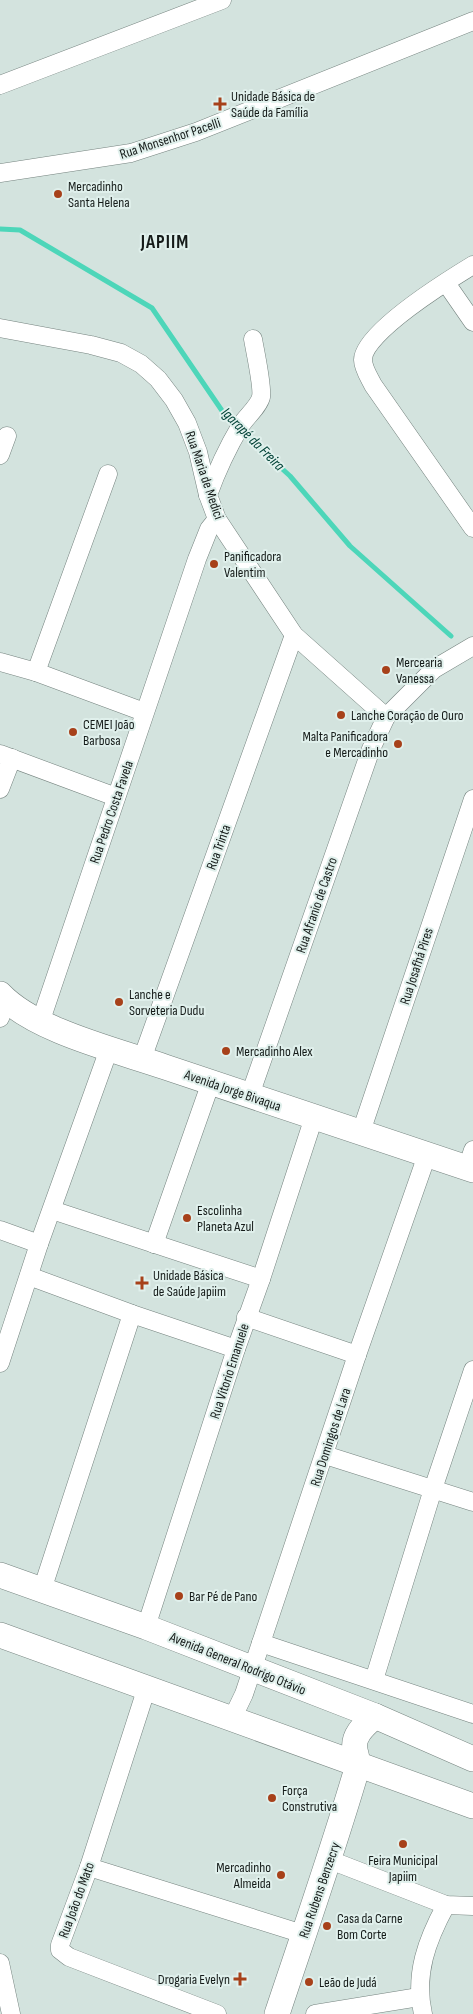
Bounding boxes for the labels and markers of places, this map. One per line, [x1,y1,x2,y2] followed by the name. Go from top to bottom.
[231,88,315,121] place label: Unidade Básica de Saúde da Família
[213,97,227,111] marker: Unidade Básica de Saúde da Família
[68,178,130,211] place label: Mercadinho Santa Helena
[52,188,64,200] marker: Mercadinho Santa Helena
[224,548,281,581] place label: Panificadora Valentim
[208,558,220,570] marker: Panificadora Valentim
[396,654,442,687] place label: Mercearia Vanessa
[380,664,392,676] marker: Mercearia Vanessa
[351,707,464,724] place label: Lanche Coração de Ouro
[335,709,347,721] marker: Lanche Coração de Ouro
[83,716,135,749] place label: CEMEI João Barbosa
[67,726,79,738] marker: CEMEI João Barbosa
[302,728,388,761] place label: Malta Panificadora e Mercadinho
[392,738,404,750] marker: Malta Panificadora e Mercadinho
[129,986,204,1019] place label: Lanche e Sorveteria Dudu
[113,996,125,1008] marker: Lanche e Sorveteria Dudu
[236,1043,313,1060] place label: Mercadinho Alex
[220,1045,232,1057] marker: Mercadinho Alex
[197,1202,254,1235] place label: Escolinha Planeta Azul
[181,1212,193,1224] marker: Escolinha Planeta Azul
[153,1267,226,1300] place label: Unidade Básica de Saúde Japiim
[135,1276,149,1290] marker: Unidade Básica de Saúde Japiim
[189,1588,257,1605] place label: Bar Pé de Pano
[173,1590,185,1602] marker: Bar Pé de Pano
[282,1782,337,1815] place label: Força Construtiva
[266,1792,278,1804] marker: Força Construtiva
[397,1838,409,1850] marker: Feira Municipal Japiim
[368,1852,438,1885] place label: Feira Municipal Japiim
[216,1859,271,1892] place label: Mercadinho Almeida
[275,1869,287,1881] marker: Mercadinho Almeida
[337,1910,403,1943] place label: Casa da Carne Bom Corte
[321,1920,333,1932] marker: Casa da Carne Bom Corte
[158,1971,230,1988] place label: Drogaria Evelyn
[234,1973,246,1985] marker: Drogaria Evelyn
[319,1974,377,1991] place label: Leão de Judá
[303,1976,315,1988] marker: Leão de Judá

